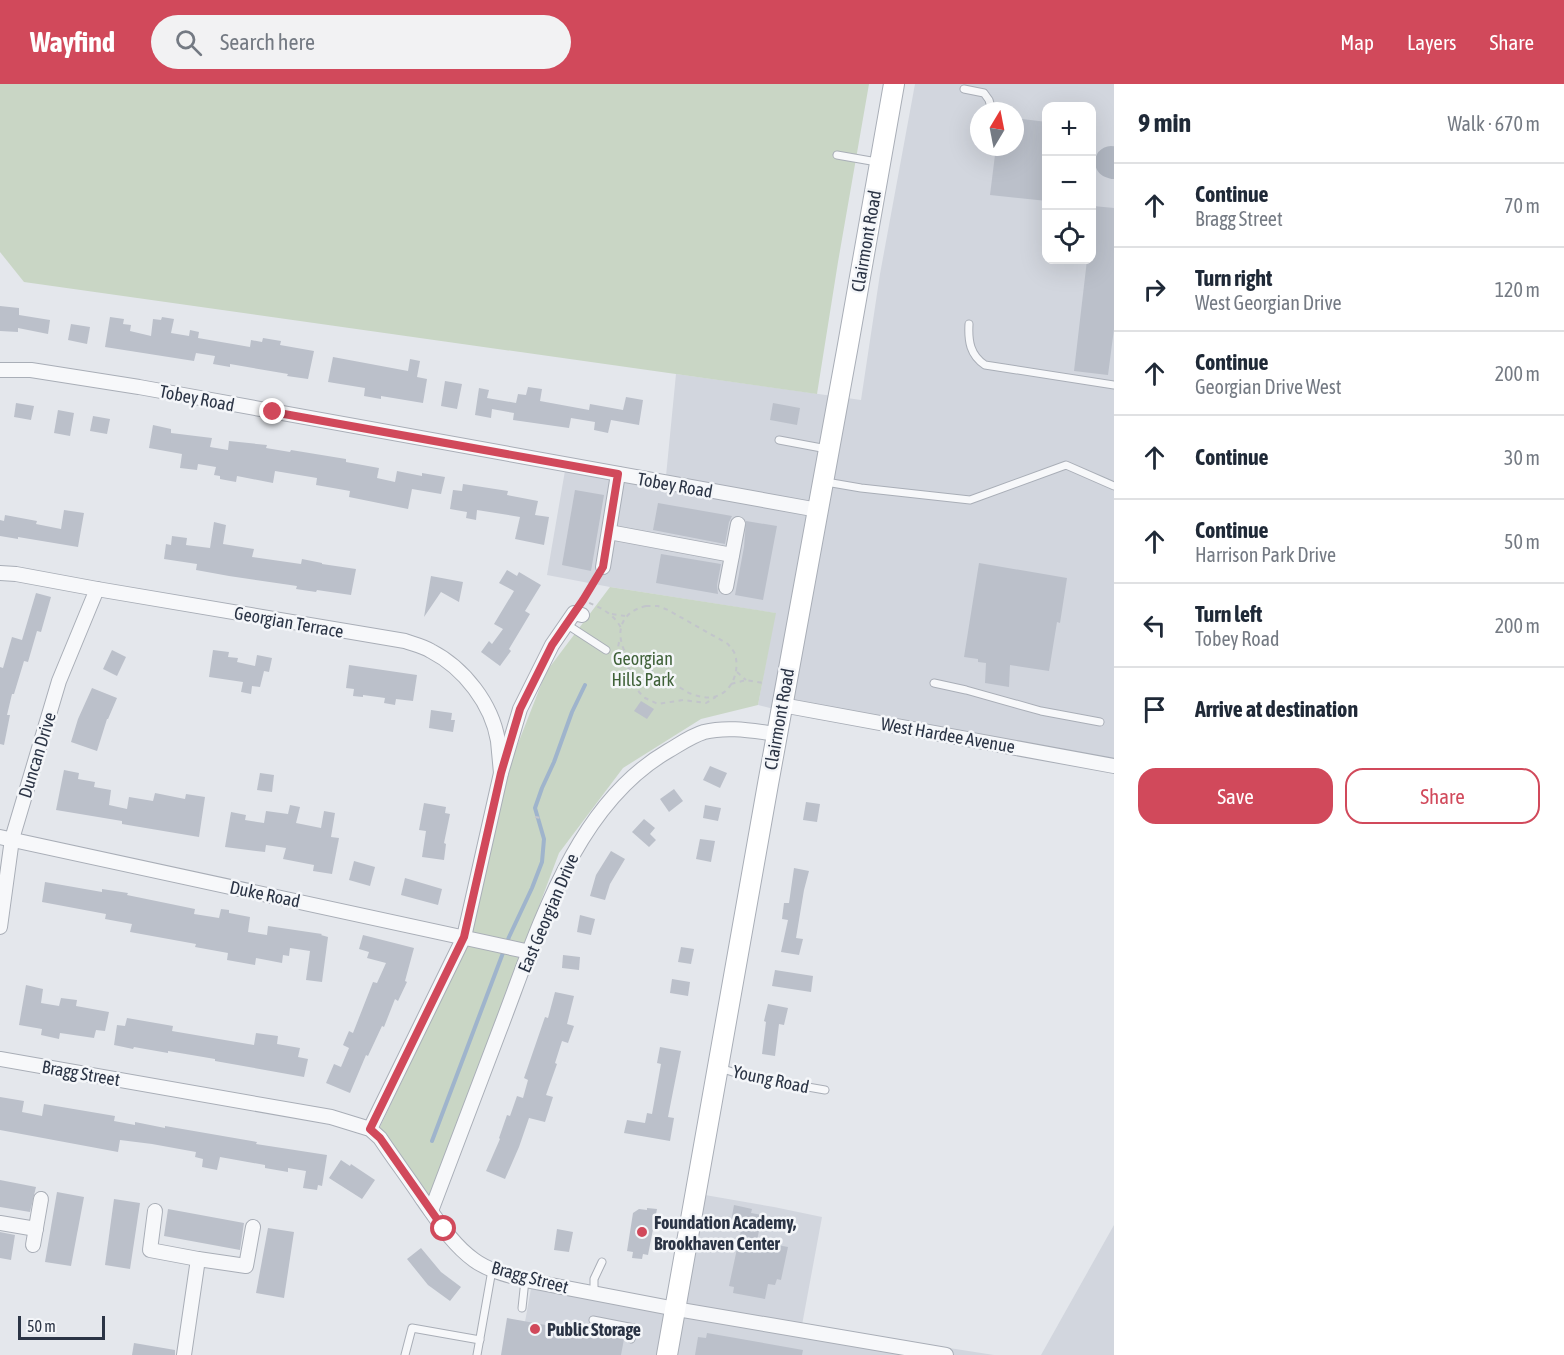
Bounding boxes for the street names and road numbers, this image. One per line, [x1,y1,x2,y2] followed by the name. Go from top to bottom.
[847,189,885,293] street label: Clairmont Road
[158,380,236,416] street label: Tobey Road
[636,468,714,502] street label: Tobey Road
[233,602,345,642] street label: Georgian Terrace
[760,667,798,771] street label: Clairmont Road
[14,710,60,800] street label: Duncan Drive
[879,713,1017,757] street label: West Hardee Avenue
[513,850,583,976] street label: East Georgian Drive
[228,876,302,912] street label: Duke Road
[40,1056,122,1090] street label: Bragg Street
[731,1061,811,1097] street label: Young Road
[489,1257,571,1297] street label: Bragg Street

